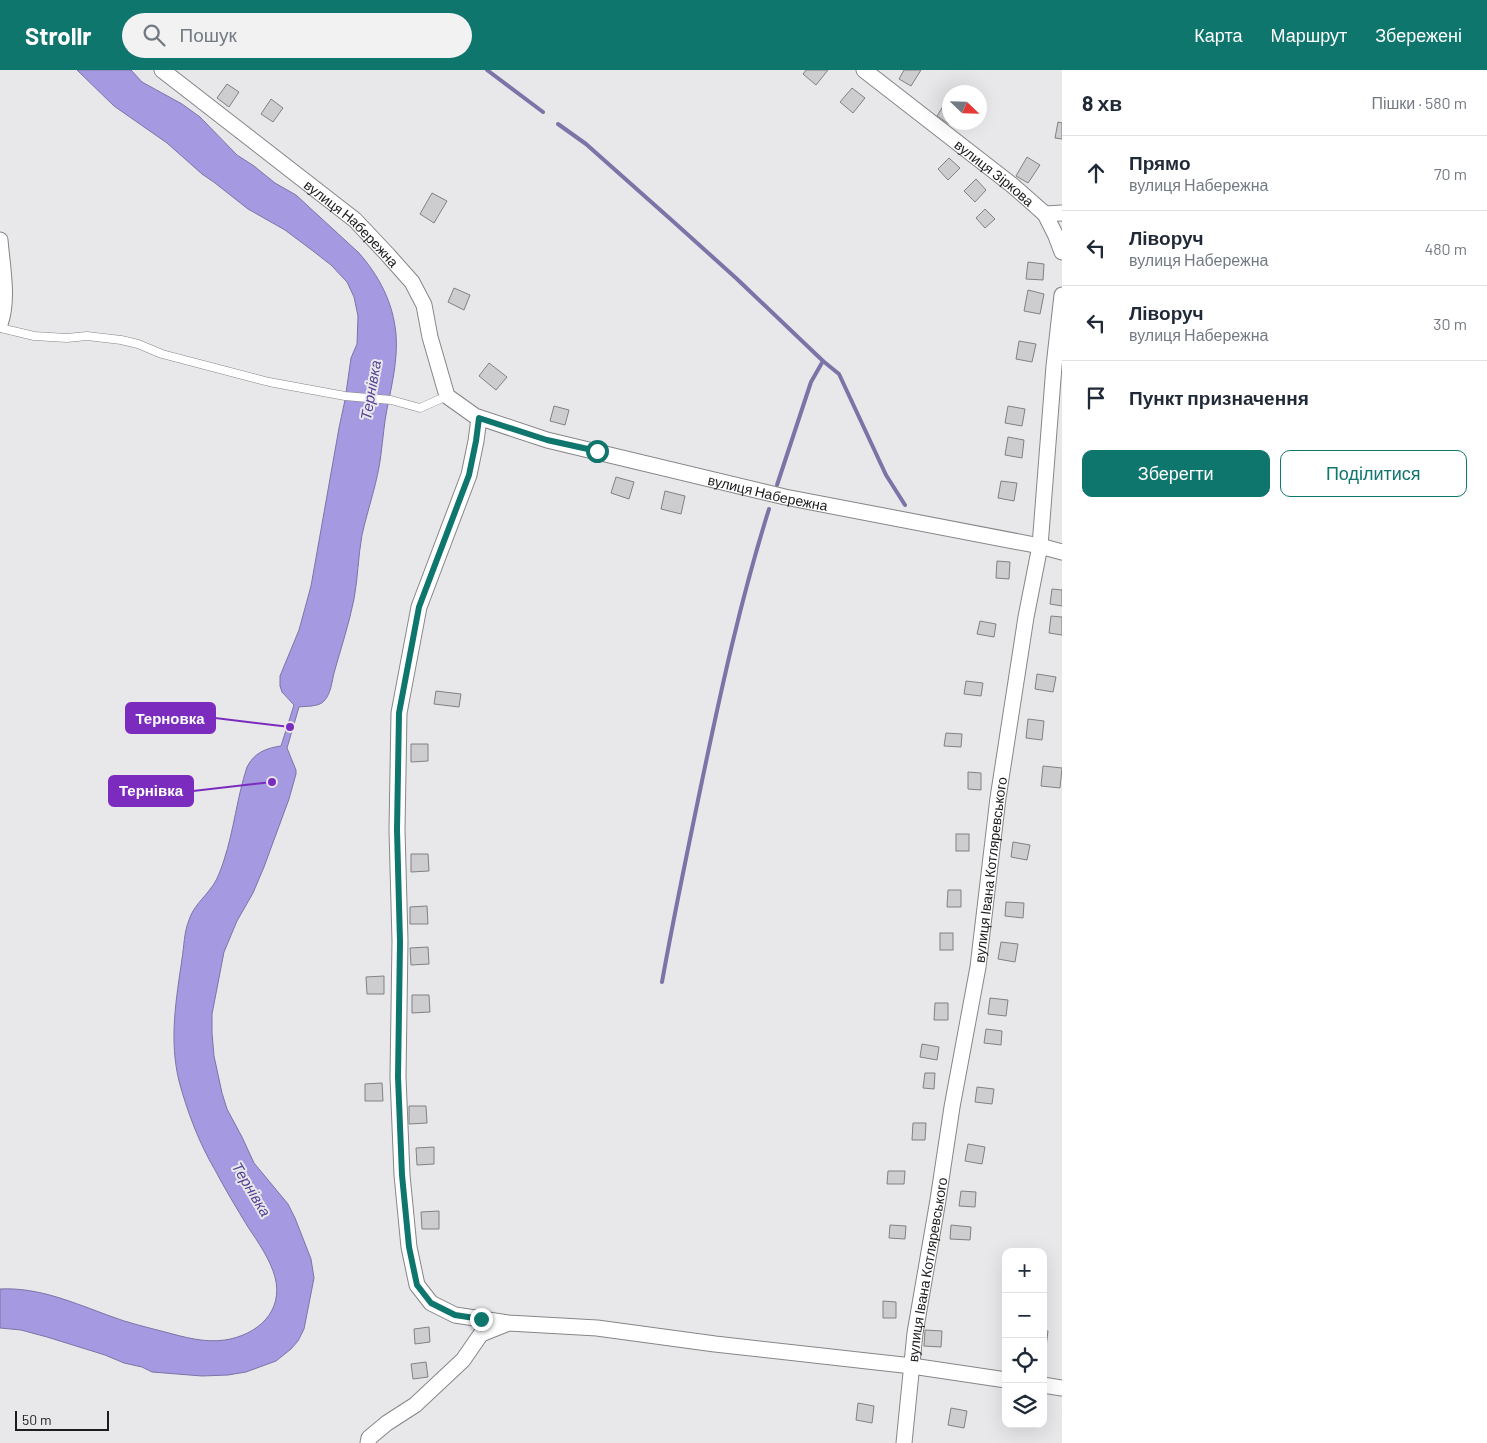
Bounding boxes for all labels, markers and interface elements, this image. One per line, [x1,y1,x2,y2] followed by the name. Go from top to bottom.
[122,13,472,58] search box
[25,21,92,50] text: Strollr
[140,21,168,49] icon: search
[180,23,237,46] text: Пошук
[1194,24,1242,46] text: Карта
[1270,24,1347,46] text: Маршрут
[1375,24,1462,46] text: Збережені
[942,85,987,130] north arrow
[1082,90,1122,115] text: 8 хв
[1371,93,1467,112] text: Пішки · 580 m
[952,135,1038,209] street label: вулиця Зіркова
[1129,151,1191,174] text: Прямо
[1082,159,1110,187] icon: ahead
[1434,164,1467,183] text: 70 m
[1129,175,1269,194] text: вулиця Набережна
[301,176,403,270] street label: вулиця Набережна
[1129,226,1204,249] text: Ліворуч
[1082,234,1110,262] icon: left
[1424,239,1467,258] text: 480 m
[1129,250,1269,269] text: вулиця Набережна
[1129,301,1204,324] text: Ліворуч
[1082,309,1110,337] icon: left
[1433,314,1467,333] text: 30 m
[1129,325,1269,344] text: вулиця Набережна
[356,359,384,421] water label: Тернівка
[1082,384,1110,412] icon: arrive
[1129,386,1309,409] text: Пункт призначення
[586,440,609,463] route start
[1082,450,1270,497] button: Зберегти
[1280,450,1467,497] button: Поділитися
[706,470,830,514] street label: вулиця Набережна
[126,703,215,733] callout: Терновка
[135,709,205,727] text: Терновка
[970,775,1010,963] street label: вулиця Івана Котляревського
[109,776,193,806] callout: Тернівка
[119,781,184,799] text: Тернівка
[229,1159,275,1219] water label: Тернівка
[904,1176,950,1363] street label: вулиця Івана Котляревського
[1002,1248,1047,1428] map controls
[1002,1248,1047,1293] button: +
[1002,1293,1047,1338] button: −
[470,1308,493,1331] route end
[1002,1338,1047,1383] button: locate
[1002,1383,1047,1428] button: layers
[15,1408,109,1431] scale bar
[22,1411,51,1428] text: 50 m

